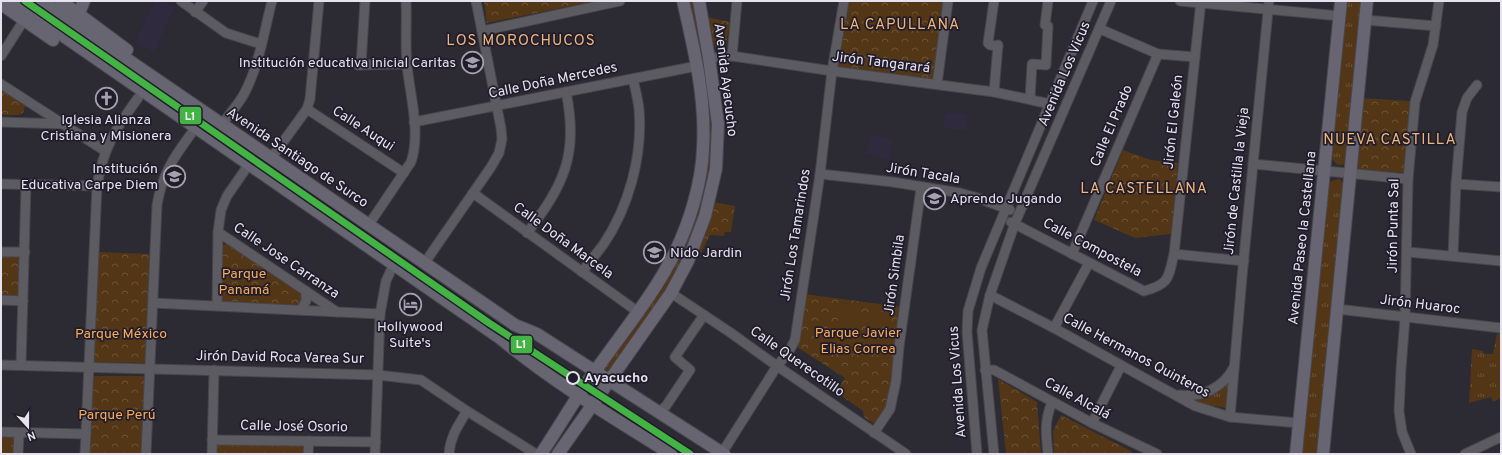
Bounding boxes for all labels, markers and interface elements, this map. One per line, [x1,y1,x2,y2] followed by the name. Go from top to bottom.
[840,16,960,35] district label: LA CAPULLANA
[1035,19,1095,129] street label: Avenida Los Vicus
[710,22,740,138] street label: Avenida Ayacucho
[446,32,596,51] district label: LOS MOROCHUCOS
[831,49,931,77] street label: Jirón Tangarará
[459,50,485,76] school or university icon: Institución educativa inicial Caritas
[239,55,456,72] place label: Institución educativa inicial Caritas
[487,59,619,103] street label: Calle Doña Mercedes
[1161,74,1187,170] street label: Jirón El Galeón
[1087,82,1137,169] street label: Calle El Prado
[93,85,119,111] church icon: Iglesia Alianza Cristiana y Misionera
[329,103,397,155] street label: Calle Auqui
[223,104,371,212] street label: Avenida Santiago de Surco
[179,106,202,125] line badge: L1
[1221,106,1253,256] street label: Jirón de Castilla la Vieja
[185,110,195,124] text: L1
[41,112,171,145] place label: Iglesia Alianza Cristiana y Misionera
[1323,131,1457,150] district label: NUEVA CASTILLA
[1285,150,1321,326] street label: Avenida Paseo la Castellana
[885,160,961,188] street label: Jirón Tacala
[21,161,158,194] place label: Institución Educativa Carpe Diem
[161,164,187,190] school or university icon: Institución Educativa Carpe Diem
[777,168,815,302] street label: Jirón Los Tamarindos
[1385,178,1403,274] street label: Jirón Punta Sal
[1080,180,1208,199] district label: LA CASTELLANA
[922,186,948,212] school or university icon: Aprendo Jugando
[950,191,1062,208] place label: Aprendo Jugando
[510,199,616,283] street label: Calle Doña Marcela
[1040,215,1144,281] street label: Calle Compostela
[230,219,342,303] street label: Calle Jose Carranza
[881,233,909,317] street label: Jirón Simbila
[642,240,668,266] school or university icon: Nido Jardin
[670,245,742,262] place label: Nido Jardin
[219,266,269,299] park label: Parque Panamá
[397,292,423,318] hotel icon: Hollywood Suite's
[1379,292,1461,318] street label: Jirón Huaroc
[1060,310,1212,402] street label: Calle Hermanos Quinteros
[377,319,443,352] place label: Hollywood Suite's
[746,323,848,401] street label: Calle Querecotillo
[815,325,902,358] park label: Parque Javier Elias Correa
[946,325,970,439] street label: Avenida Los Vicus
[75,326,167,343] park label: Parque México
[510,335,533,354] line badge: L1
[516,338,526,352] text: L1
[196,348,365,368] street label: Jirón David Roca Varea Sur
[584,370,648,387] place label: Ayacucho
[566,371,580,385] marker: Ayacucho
[1041,374,1113,424] street label: Calle Alcalá
[8,407,48,447] north arrow
[78,407,156,424] park label: Parque Perú
[240,418,348,436] street label: Calle José Osorio
[25,427,37,443] text: N

